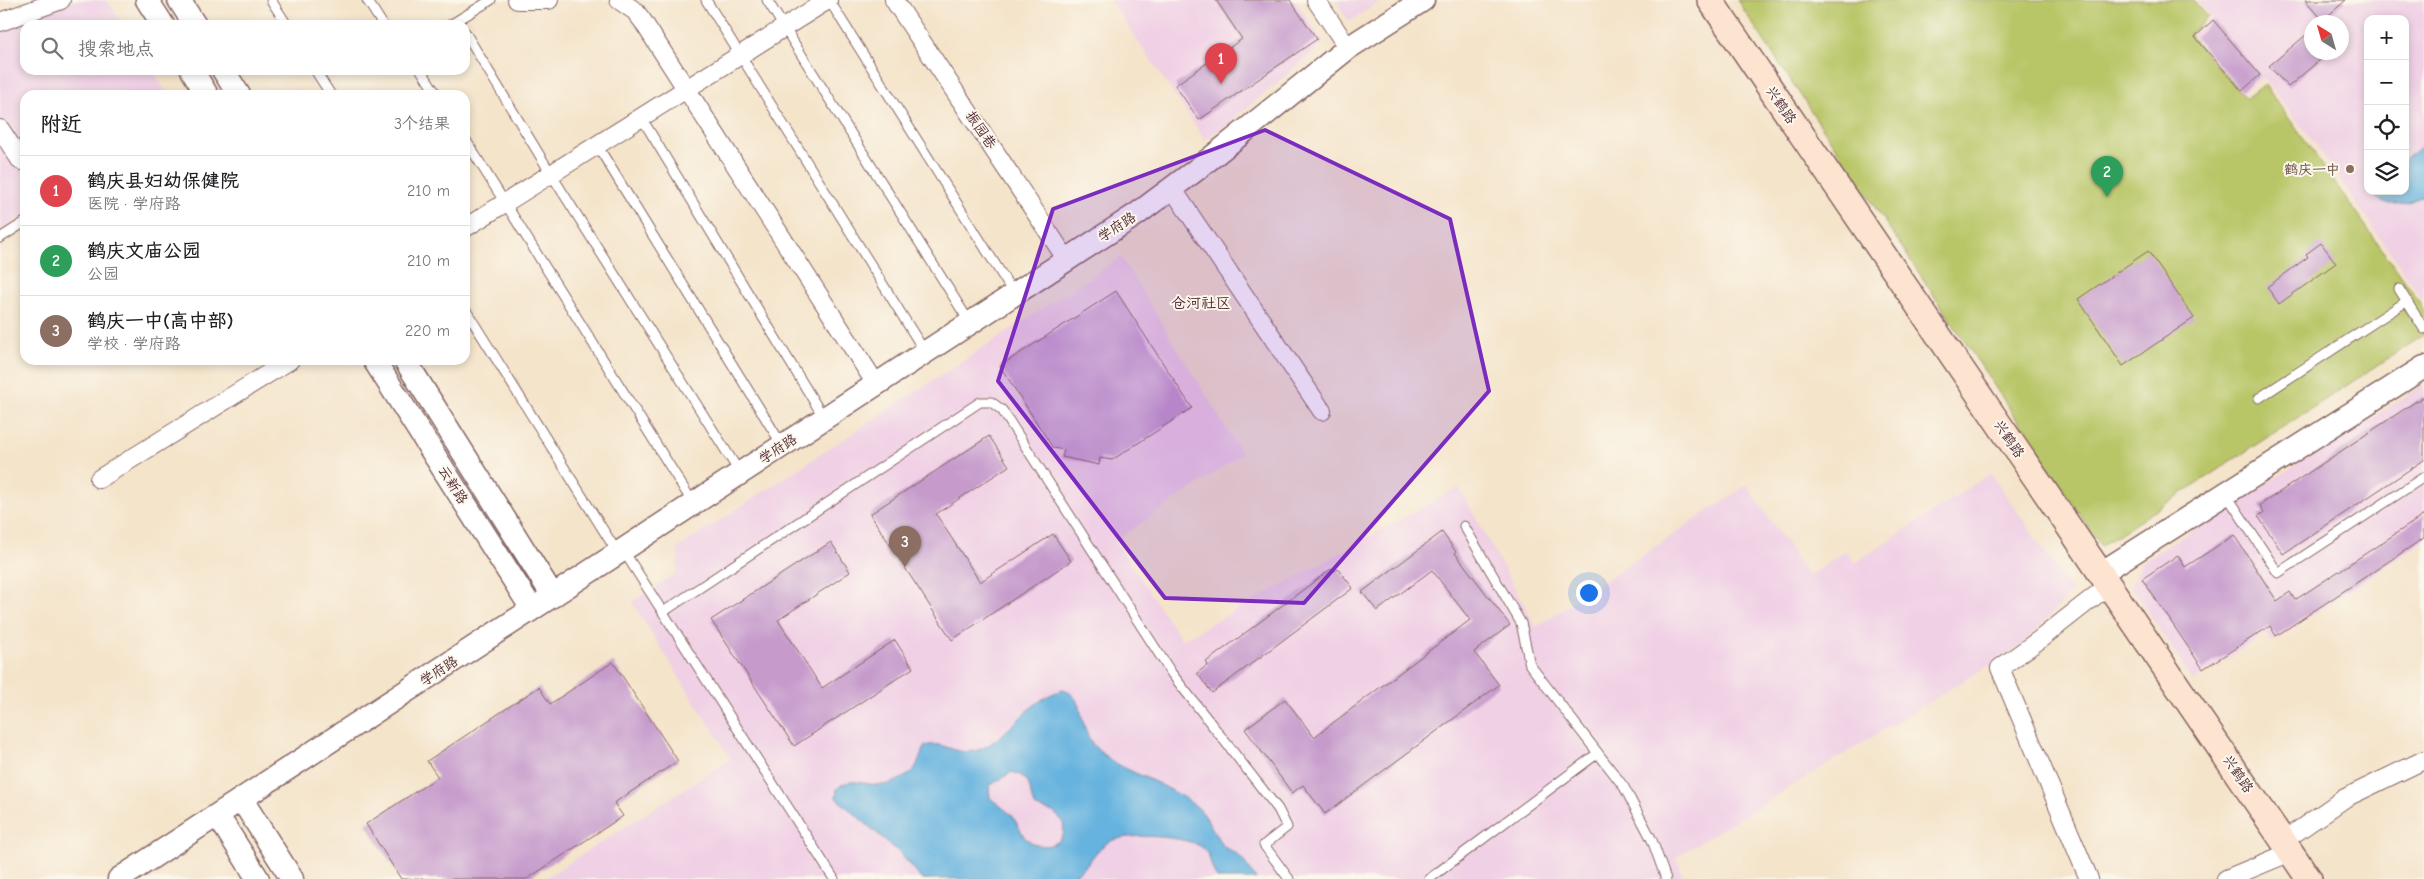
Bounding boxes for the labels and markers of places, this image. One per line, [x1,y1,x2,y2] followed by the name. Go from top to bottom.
[1205,43,1237,84] pin: 1
[2091,156,2123,197] pin: 2
[2284,161,2340,178] place label: 鹤庆一中
[2344,163,2356,175] marker: 鹤庆一中
[889,526,921,567] pin: 3

